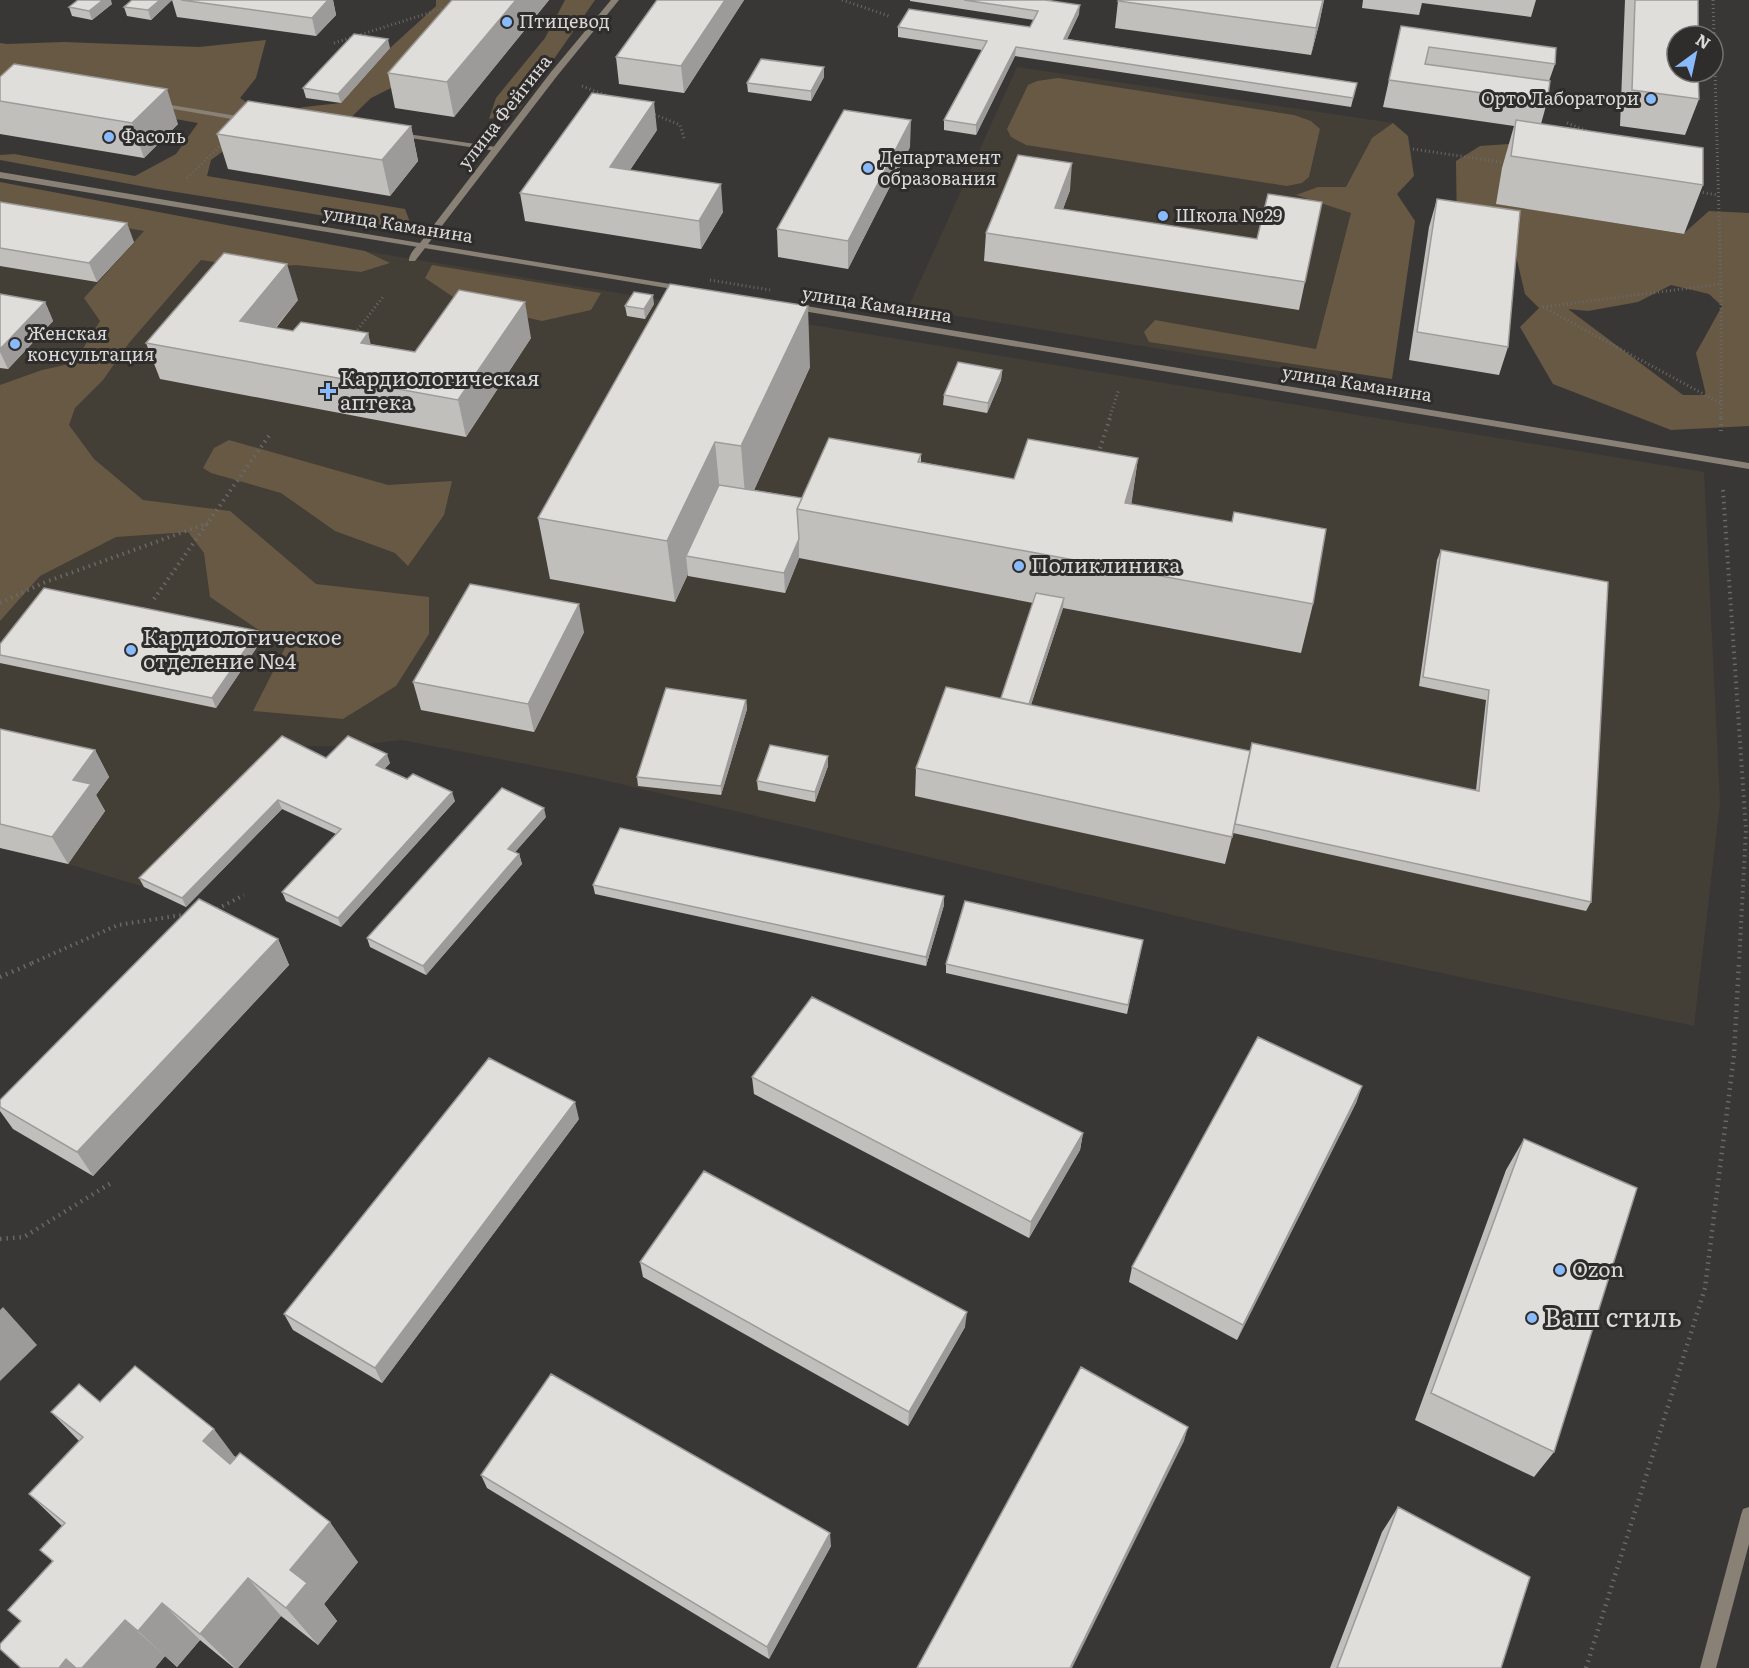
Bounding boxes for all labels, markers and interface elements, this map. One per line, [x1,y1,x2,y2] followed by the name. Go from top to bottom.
[519,7,610,34] place label: Птицевод
[500,15,514,29] marker: Птицевод
[1665,24,1725,84] north arrow
[1692,27,1716,54] text: N
[451,48,557,174] street label: улица Фейгина
[1481,84,1639,111] place label: Орто Лаборатори
[1644,92,1658,106] marker: Орто Лаборатори
[121,122,186,149] place label: Фасоль
[102,130,116,144] marker: Фасоль
[880,143,1001,191] place label: Департамент образования
[861,161,875,175] marker: Департамент образования
[321,198,475,249] street label: улица Каманина
[1175,201,1282,228] place label: Школа №29
[1156,209,1170,223] marker: Школа №29
[800,278,954,329] street label: улица Каманина
[27,319,155,367] place label: Женская консультация
[8,337,22,351] marker: Женская консультация
[1280,357,1434,408] street label: улица Каманина
[340,361,540,416] place label: Кардиологическая аптека
[321,384,335,398] marker: Кардиологическая аптека
[1031,548,1181,579] place label: Поликлиника
[1012,559,1026,573] marker: Поликлиника
[143,620,342,675] place label: Кардиологическое отделение №4
[124,643,138,657] marker: Кардиологическое отделение №4
[1572,1252,1624,1283] place label: Ozon
[1553,1263,1567,1277] marker: Ozon
[1544,1296,1682,1335] place label: Ваш стиль
[1525,1311,1539,1325] marker: Ваш стиль

